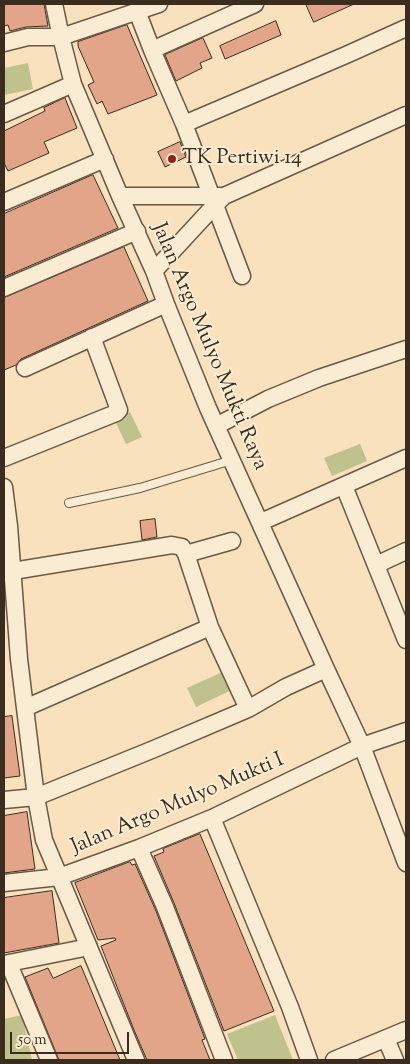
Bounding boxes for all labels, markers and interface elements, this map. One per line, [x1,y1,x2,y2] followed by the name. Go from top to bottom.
[182,146,302,172] place label: TK Pertiwi 14
[166,153,178,165] marker: TK Pertiwi 14
[144,220,272,474] street label: Jalan Argo Mulyo Mukti Raya
[68,749,288,861] street label: Jalan Argo Mulyo Mukti I
[12,1022,131,1054] scale bar
[18,1030,47,1051] text: 50 m

